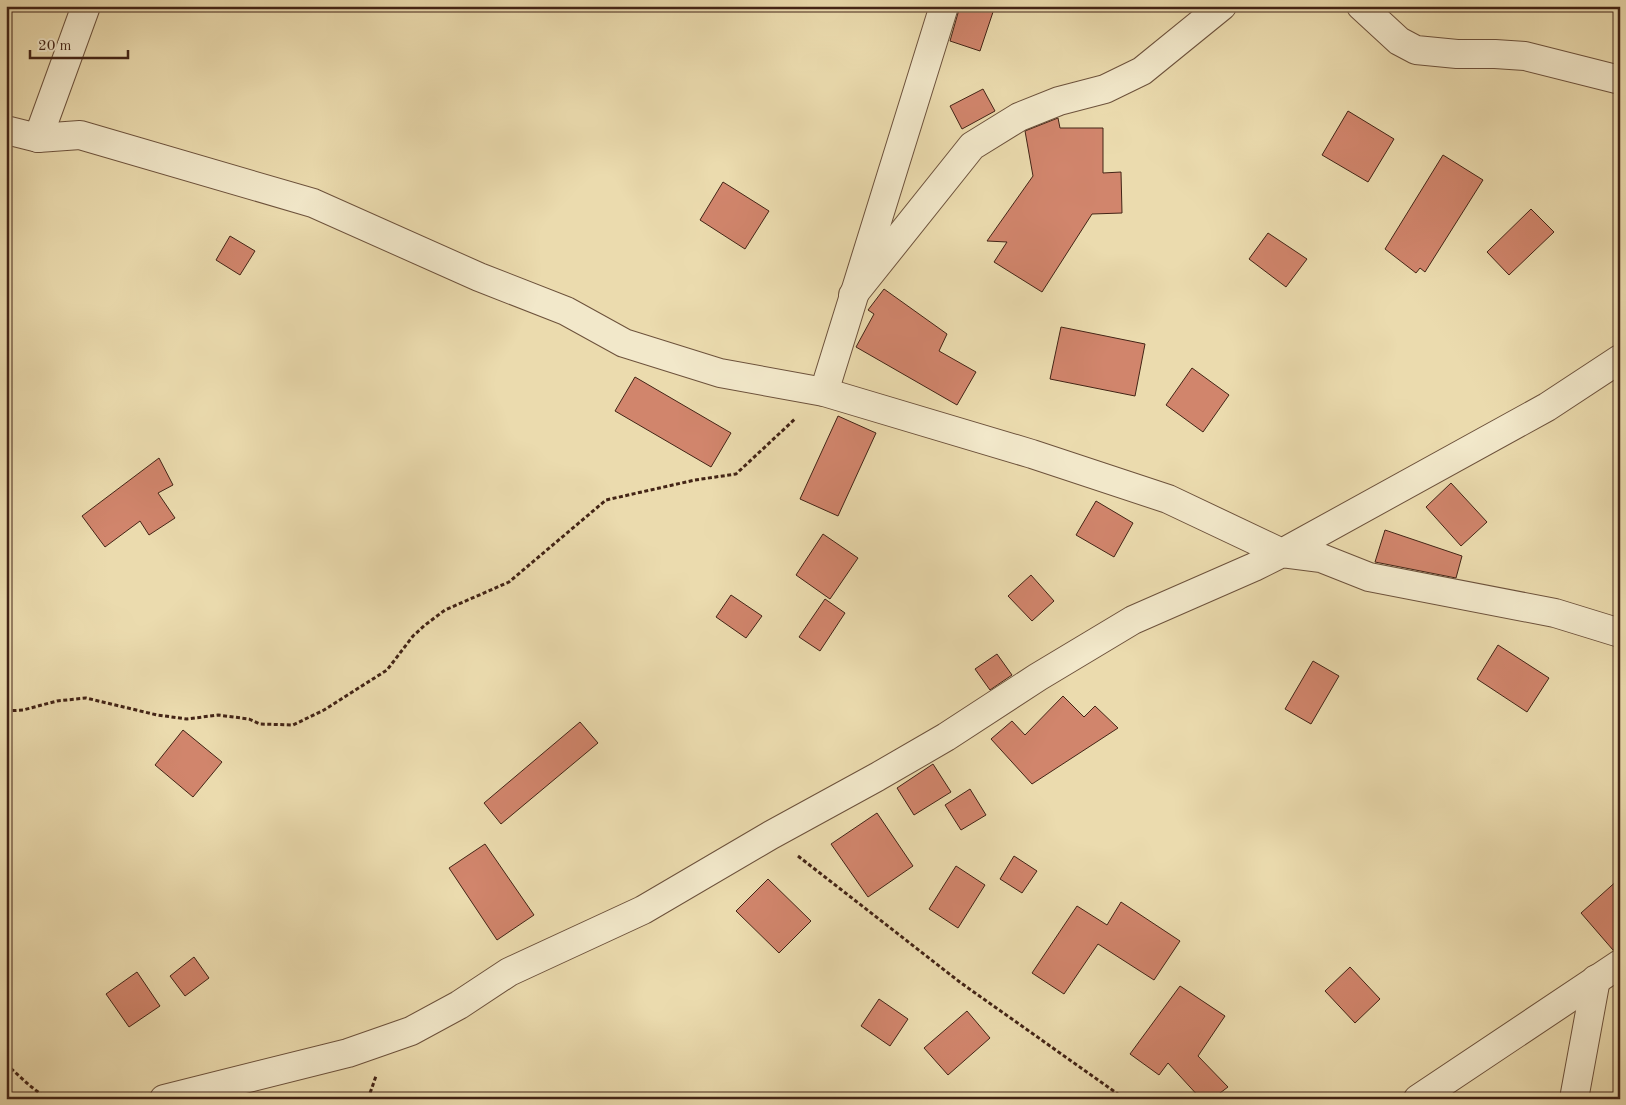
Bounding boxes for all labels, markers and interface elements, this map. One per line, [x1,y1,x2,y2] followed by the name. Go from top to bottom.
[30,28,128,60] scale bar
[38,39,72,54] text: 20 m

